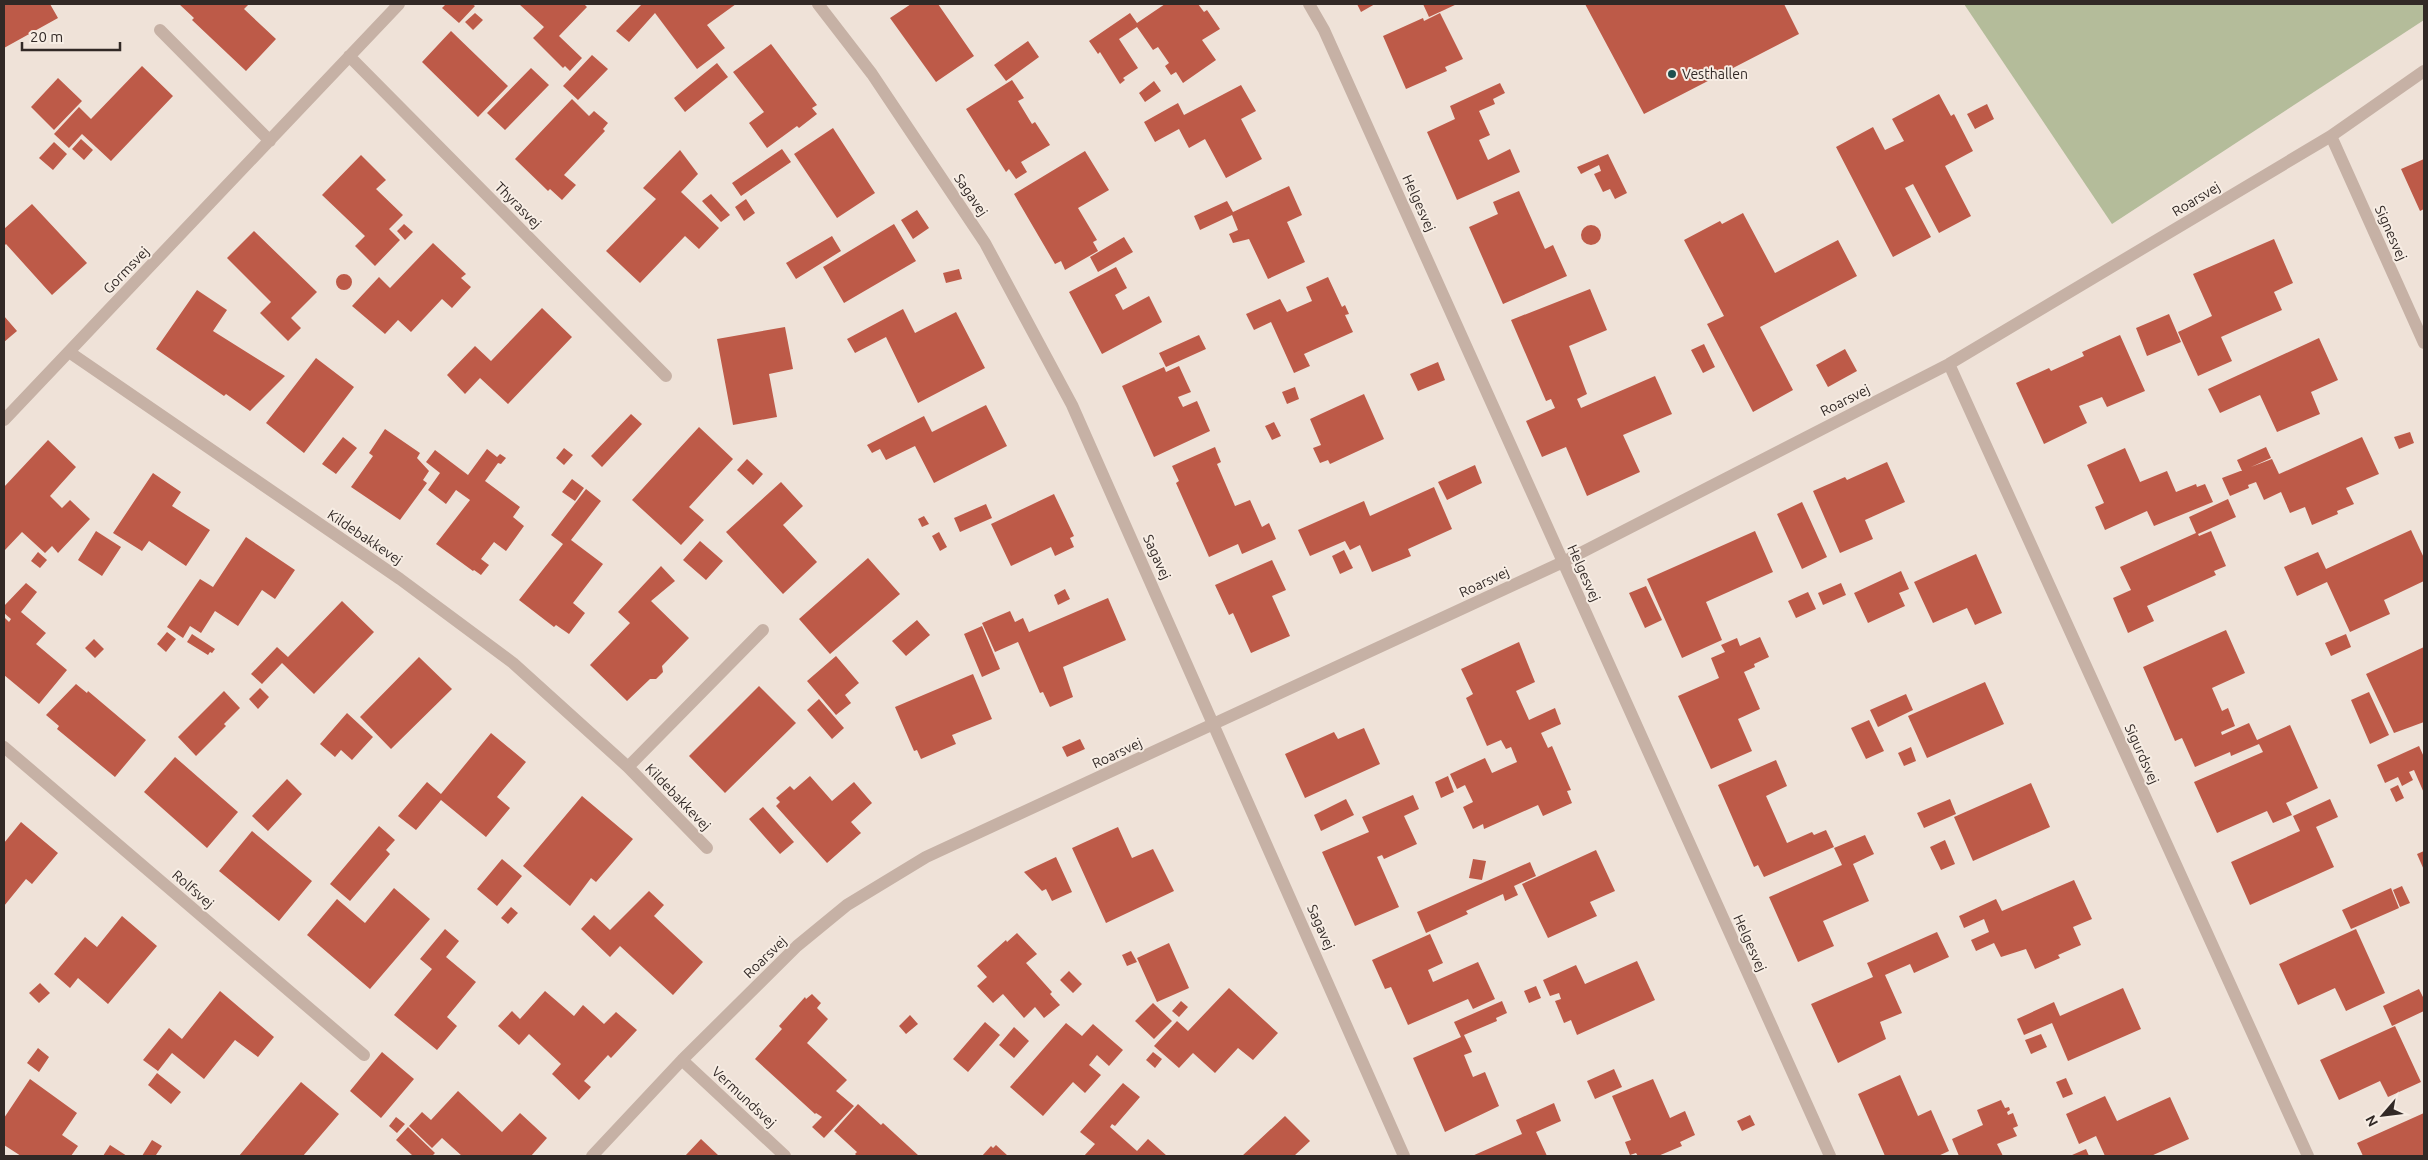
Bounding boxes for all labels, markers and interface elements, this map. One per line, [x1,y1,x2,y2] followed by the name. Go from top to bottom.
[22,20,120,52] scale bar
[30,28,63,45] text: 20 m
[1682,66,1748,82] place label: Vesthallen
[1666,68,1678,80] marker: Vesthallen
[951,171,991,219] street label: Sagavej
[1399,172,1439,234] street label: Helgesvej
[2169,178,2223,220] street label: Roarsvej
[492,179,544,231] street label: Thyrasvej
[2372,203,2410,263] street label: Signesvej
[100,243,152,297] street label: Gormsvej
[1818,381,1872,419] street label: Roarsvej
[325,506,405,568] street label: Kildebakkevej
[1140,532,1174,582] street label: Sagavej
[1564,542,1604,604] street label: Helgesvej
[1456,563,1512,601] street label: Roarsvej
[2122,721,2162,787] street label: Sigurdsvej
[1089,734,1145,772] street label: Roarsvej
[642,760,714,834] street label: Kildebakkevej
[169,867,217,911] street label: Rolfsvej
[1304,902,1338,952] street label: Sagavej
[1730,912,1770,974] street label: Helgesvej
[740,933,790,981] street label: Roarsvej
[709,1063,779,1131] street label: Vermundsvej
[2358,1090,2408,1140] north arrow
[2362,1113,2381,1129] text: N

